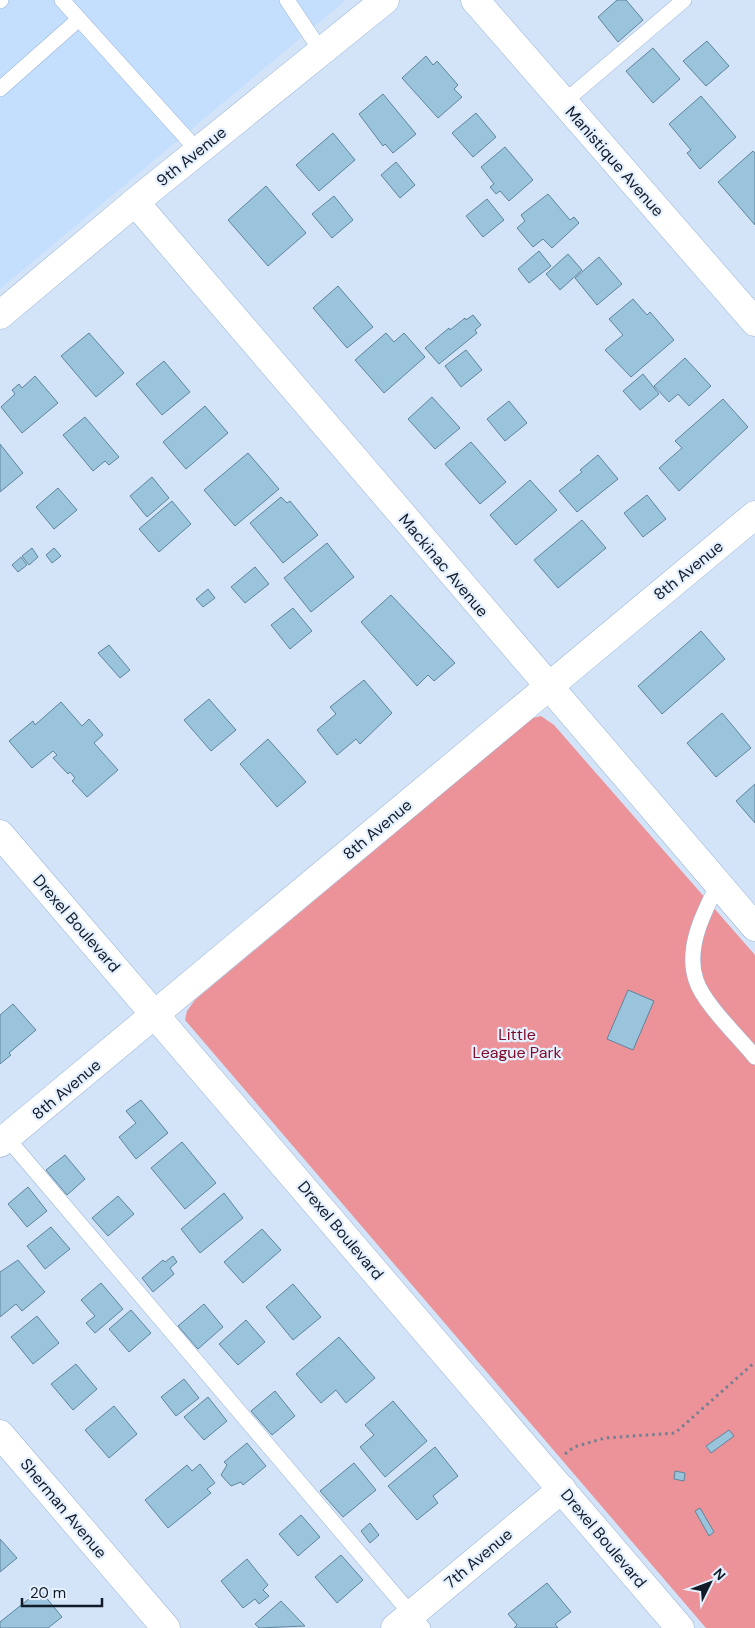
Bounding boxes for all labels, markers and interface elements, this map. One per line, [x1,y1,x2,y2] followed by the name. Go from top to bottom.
[561,102,668,221] street label: Manistique Avenue
[152,122,231,191] street label: 9th Avenue
[394,509,493,621] street label: Mackinac Avenue
[649,536,727,605] street label: 8th Avenue
[338,794,416,864] street label: 8th Avenue
[28,870,125,977] street label: Drexel Boulevard
[473,1024,561,1063] park label: Little League Park
[27,1054,105,1124] street label: 8th Avenue
[293,1177,388,1284] street label: Drexel Boulevard
[16,1454,112,1563] street label: Sherman Avenue
[556,1485,651,1592] street label: Drexel Boulevard
[440,1524,517,1593] street label: 7th Avenue
[685,1558,735,1608] north arrow
[710,1564,730,1584] text: N
[22,1576,102,1608] scale bar
[30,1583,66,1603] text: 20 m

